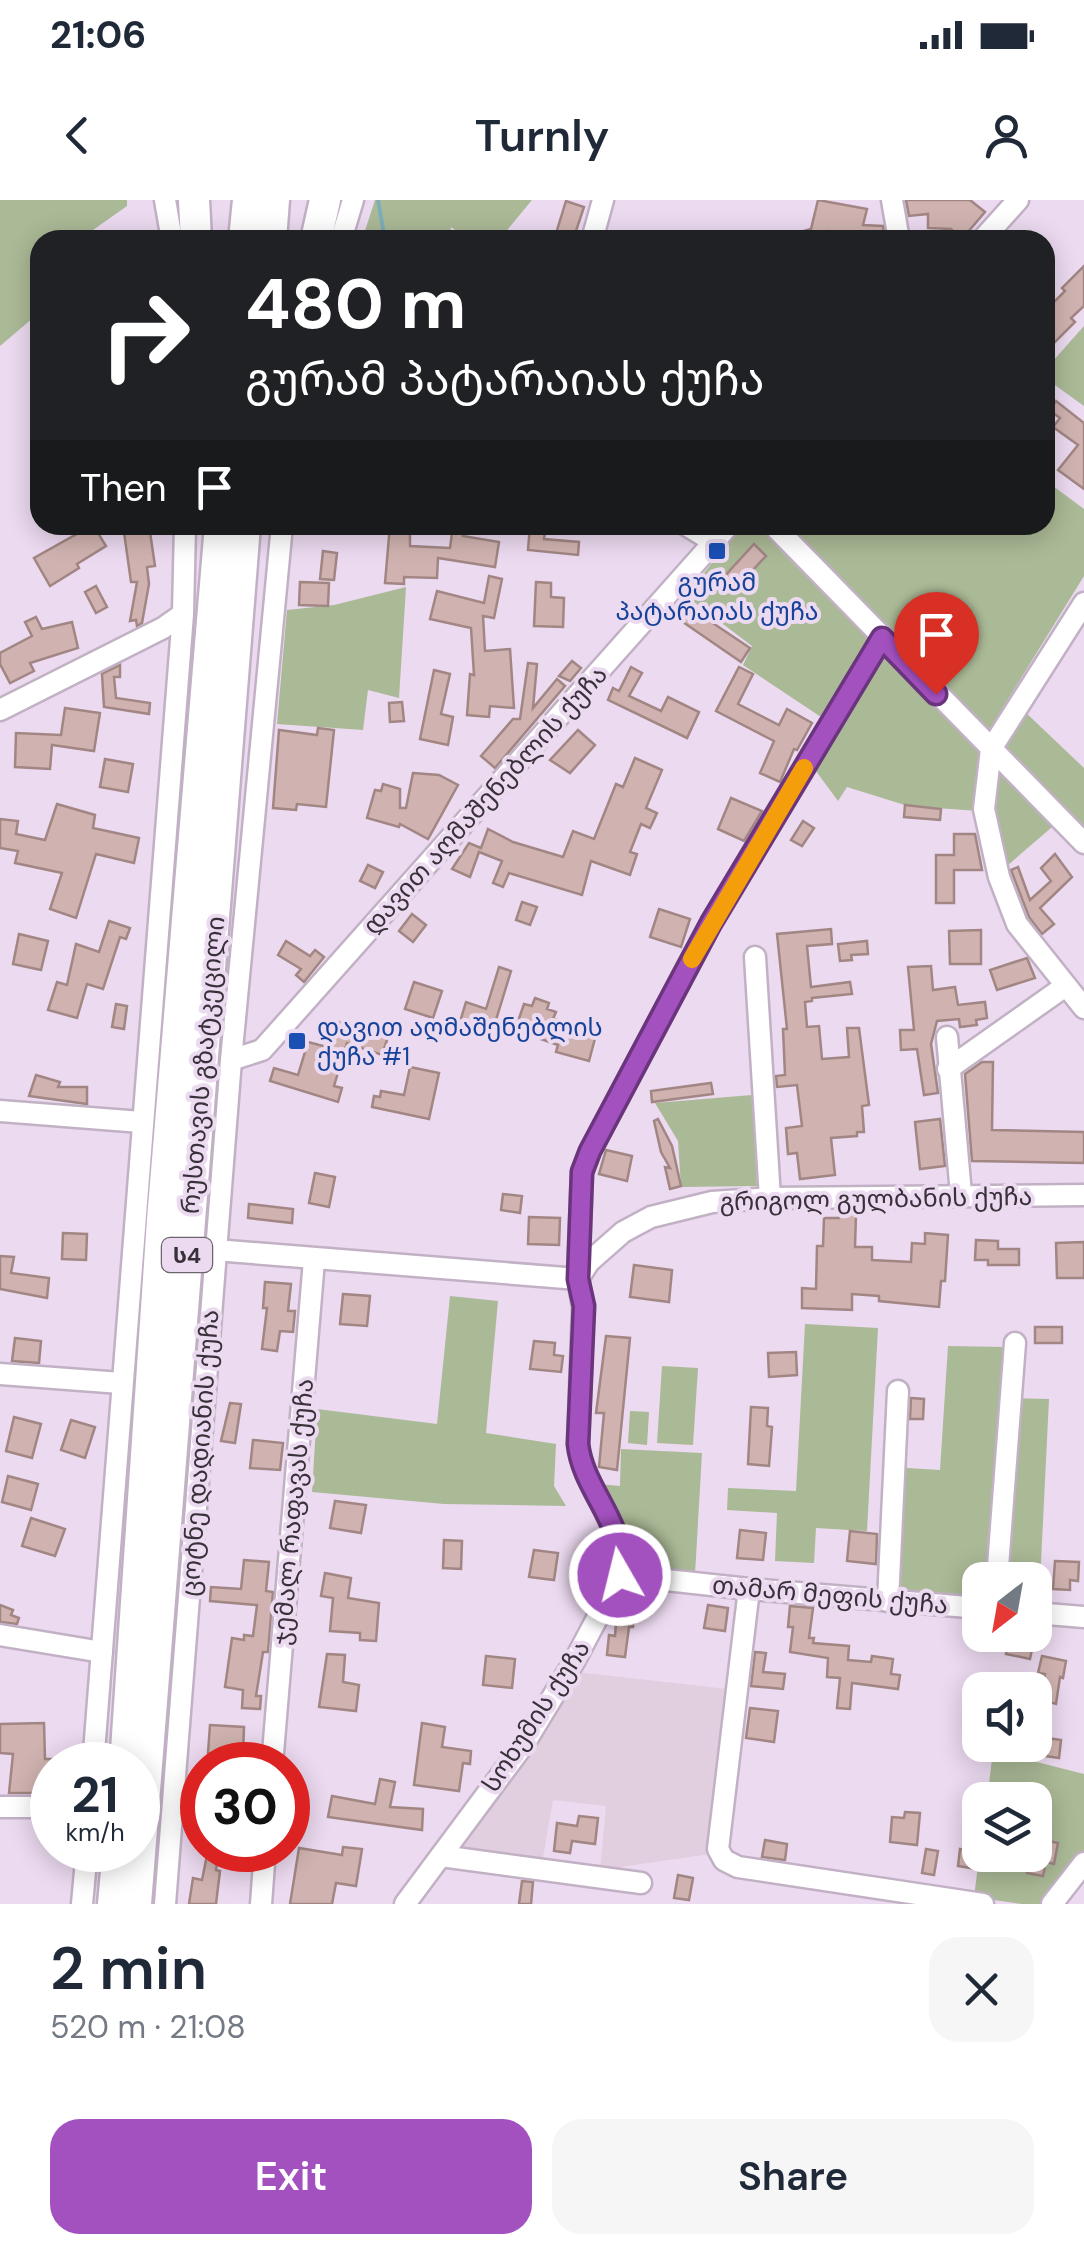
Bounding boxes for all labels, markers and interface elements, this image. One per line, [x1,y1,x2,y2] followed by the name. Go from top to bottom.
[50,10,146,60] text: 21:06
[475,106,609,165] text: Turnly
[50,108,105,163] icon: back
[979,108,1034,163] icon: person
[245,259,466,350] text: 480 m
[80,270,210,400] icon: right
[245,350,765,409] text: გურამ პატარაიას ქუჩა
[187,460,242,515] icon: arrive
[80,463,167,513] text: Then
[706,540,728,562] marker: გურამ პატარაიას ქუჩა
[615,566,819,628] place label: გურამ პატარაიას ქუჩა
[894,592,979,695] pin
[909,607,964,662] icon: arrive
[355,659,615,941] street label: დავით აღმაშენებლის ქუჩა
[174,915,232,1215] street label: რუსთავის გზატკეცილი
[317,1011,603,1073] place label: დავით აღმაშენებლის ქუჩა #1
[286,1030,308,1052] marker: დავით აღმაშენებლის ქუჩა #1
[719,1180,1033,1218] street label: გრიგოლ გულბანის ქუჩა
[162,1238,212,1272] road number: ს4
[174,1309,226,1597] street label: ცოტნე დადიანის ქუჩა
[265,1377,321,1647] street label: ჯემალ რაფავას ქუჩა
[568,1523,672,1627] position arrow
[962,1562,1052,1652] north arrow
[962,1562,1052,1872] map controls
[711,1568,949,1622] street label: თამარ მეფის ქუჩა
[475,1634,597,1798] street label: სოხუმის ქუჩა
[962,1672,1052,1762] button: sound
[180,1742,310,1872] speed limit sign: 30
[71,1762,119,1828] text: 21
[962,1782,1052,1872] button: layers
[65,1816,125,1849] text: km/h
[50,1929,207,2008] text: 2 min
[929,1937,1034,2042] button: close
[50,2006,246,2048] text: 520 m · 21:08
[50,2119,532,2234] button: Exit
[552,2119,1034,2234] button: Share

